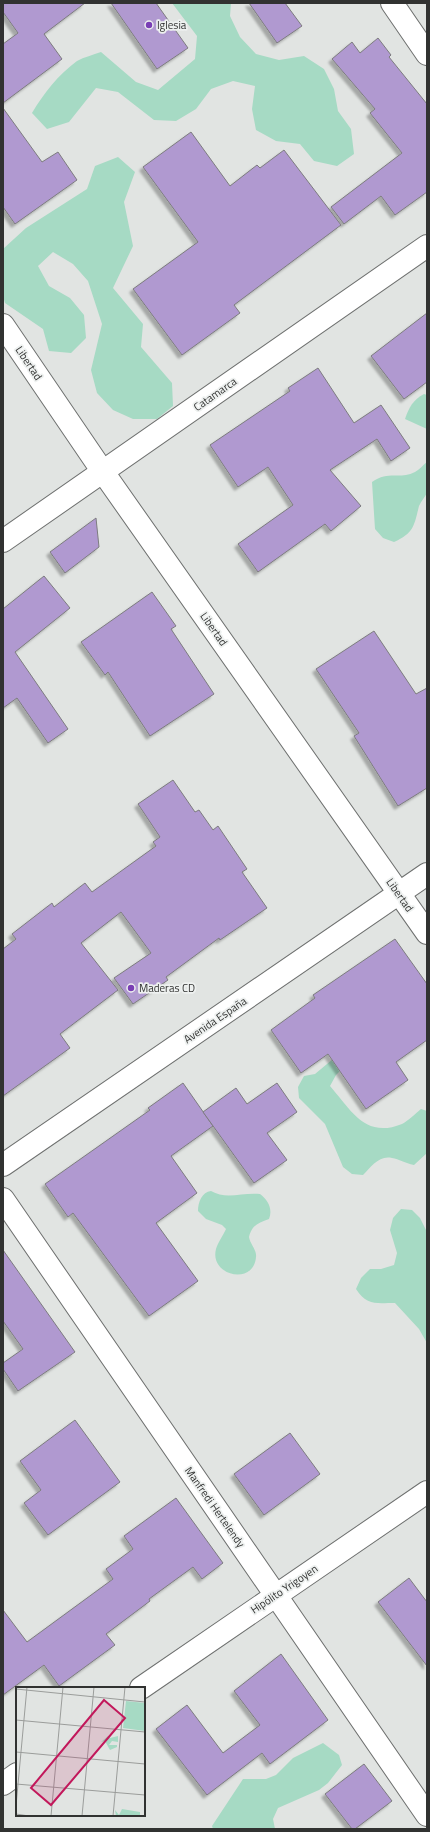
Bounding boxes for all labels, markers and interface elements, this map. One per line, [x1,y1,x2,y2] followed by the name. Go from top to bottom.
[157,17,187,33] place label: Iglesia
[144,20,154,30] marker: Iglesia
[12,343,46,383] street label: Libertad
[190,373,240,415] street label: Catamarca
[197,609,232,649] street label: Libertad
[383,875,418,915] street label: Libertad
[139,980,195,996] place label: Maderas CD
[126,983,136,993] marker: Maderas CD
[180,993,250,1047] street label: Avenida España
[181,1463,249,1551] street label: Manfredi Hertelendy
[247,1561,321,1617] street label: Hipólito Yrigoyen
[16,1687,145,1816] inset map

